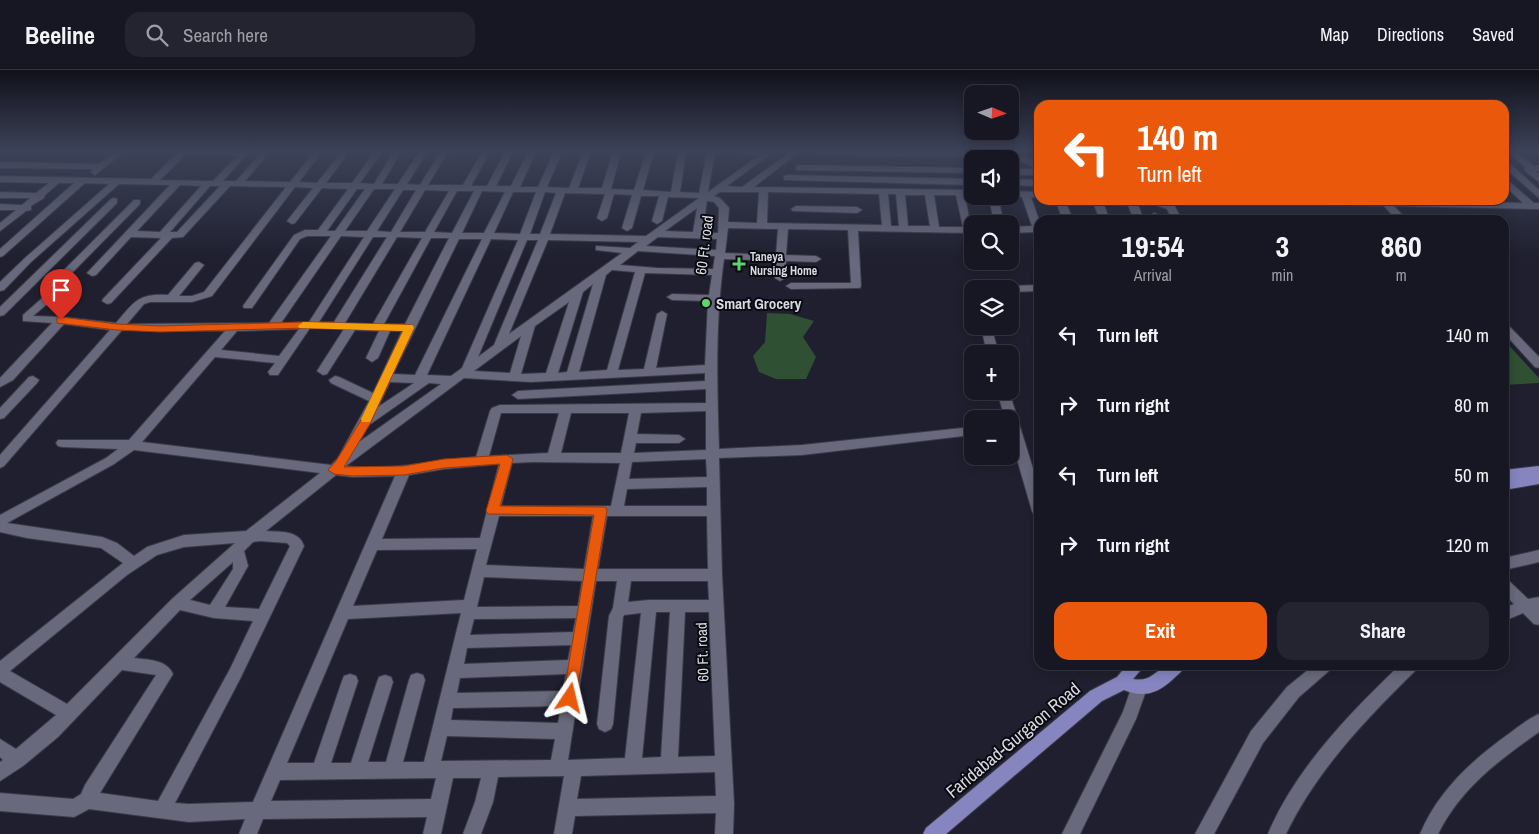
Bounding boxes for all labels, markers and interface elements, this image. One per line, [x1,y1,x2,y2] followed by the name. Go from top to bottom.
[125,12,475,57] search box
[25,19,95,51] text: Beeline
[143,21,171,49] icon: search
[183,22,268,48] text: Search here
[1320,22,1349,47] text: Map
[1377,22,1444,47] text: Directions
[1472,22,1514,47] text: Saved
[964,85,1019,140] north arrow
[964,85,1019,465] map controls
[1137,114,1218,161] text: 140 m
[1054,120,1119,185] icon: left
[964,150,1019,205] button: sound
[1137,159,1202,189] text: Turn left
[690,214,718,276] street label: 60 Ft. road
[964,215,1019,270] button: search
[1121,226,1184,266] text: 19:54
[1276,226,1289,266] text: 3
[1381,226,1422,266] text: 860
[750,249,818,279] place label: Taneya Nursing Home
[732,257,746,271] marker: Taneya Nursing Home
[1134,264,1172,286] text: Arrival
[1271,264,1293,286] text: min
[1396,264,1407,286] text: m
[40,269,82,320] pin
[47,276,75,304] icon: arrive
[964,280,1019,335] button: layers
[716,293,802,314] place label: Smart Grocery
[700,297,712,309] marker: Smart Grocery
[1054,321,1082,349] icon: left
[1097,322,1158,348] text: Turn left
[1446,322,1489,348] text: 140 m
[964,345,1019,400] button: +
[1054,391,1082,419] icon: right
[1097,392,1169,418] text: Turn right
[1454,392,1489,418] text: 80 m
[964,410,1019,465] button: −
[1054,461,1082,489] icon: left
[1097,462,1158,488] text: Turn left
[1454,462,1489,488] text: 50 m
[1054,531,1082,559] icon: right
[1097,532,1169,558] text: Turn right
[1446,532,1489,558] text: 120 m
[1054,602,1267,660] button: Exit
[1277,602,1489,660] button: Share
[690,622,714,682] street label: 60 Ft. road
[543,671,595,723] position arrow
[940,676,1086,804] street label: Faridabad-Gurgaon Road

